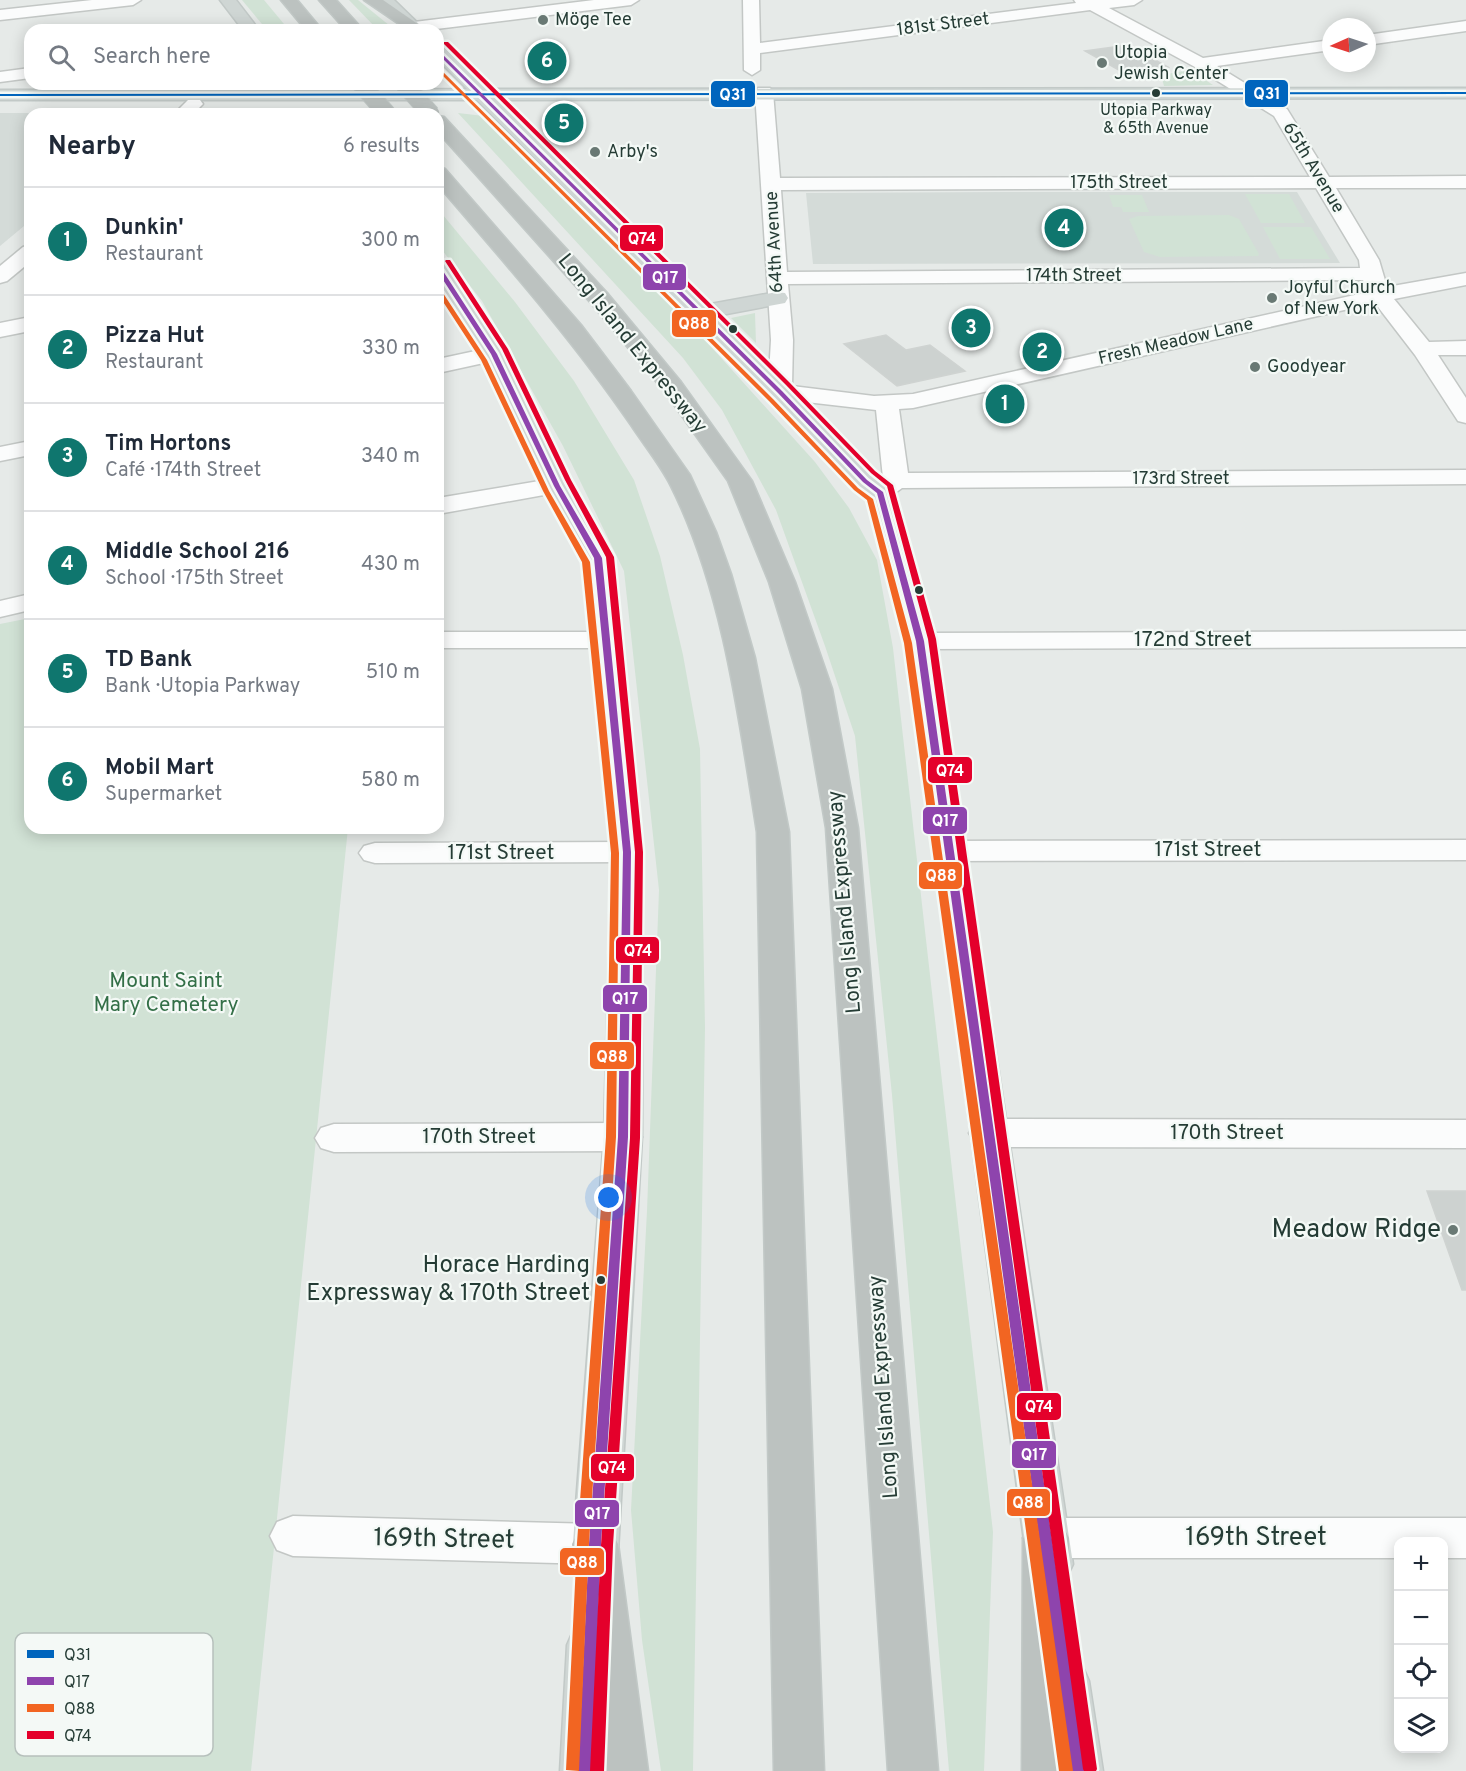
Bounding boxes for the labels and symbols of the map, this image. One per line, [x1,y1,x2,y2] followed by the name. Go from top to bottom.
[895,8,991,42] street label: 181st Street
[555,9,632,32] place label: Möge Tee
[536,13,550,27] marker: Möge Tee
[1322,18,1376,72] north arrow
[528,38,566,84] pin: 6
[1114,42,1229,86] place label: Utopia Jewish Center
[1095,56,1109,70] marker: Utopia Jewish Center
[1244,79,1289,108] line badge: Q31
[710,80,756,108] line badge: Q31
[1253,85,1281,105] text: Q31
[719,86,747,106] text: Q31
[1150,87,1162,99] marker: Utopia Parkway & 65th Avenue
[544,100,584,146] pin: 5
[1100,101,1212,139] place label: Utopia Parkway & 65th Avenue
[1277,118,1349,218] street label: 65th Avenue
[607,141,658,164] place label: Arby's
[588,145,602,159] marker: Arby's
[1070,172,1168,195] street label: 175th Street
[761,190,789,294] street label: 64th Avenue
[1044,206,1084,250] pin: 4
[619,224,664,252] line badge: Q74
[628,230,656,250] text: Q74
[551,249,713,439] street label: Long Island Expressway
[642,263,687,291] line badge: Q17
[1026,265,1122,288] street label: 174th Street
[652,269,678,289] text: Q17
[1284,277,1396,321] place label: Joyful Church of New York
[1265,291,1279,305] marker: Joyful Church of New York
[952,306,990,350] pin: 3
[671,309,717,338] line badge: Q88
[1096,313,1256,371] street label: Fresh Meadow Lane
[678,315,710,335] text: Q88
[727,323,739,335] unlabelled marker
[1022,330,1062,374] pin: 2
[1267,356,1346,379] place label: Goodyear
[1248,360,1262,374] marker: Goodyear
[986,382,1024,426] pin: 1
[1132,468,1230,491] street label: 173rd Street
[913,584,925,596] unlabelled marker
[1134,627,1252,654] street label: 172nd Street
[927,756,973,784] line badge: Q74
[936,762,964,782] text: Q74
[822,789,868,1015] street label: Long Island Expressway
[922,806,968,835] line badge: Q17
[932,812,958,832] text: Q17
[1155,837,1261,864] street label: 171st Street
[448,840,554,867] street label: 171st Street
[918,861,963,890] line badge: Q88
[925,867,957,887] text: Q88
[615,936,660,964] line badge: Q74
[624,942,652,962] text: Q74
[93,968,239,1019] park label: Mount Saint Mary Cemetery
[602,984,648,1013] line badge: Q17
[612,990,638,1010] text: Q17
[589,1041,635,1070] line badge: Q88
[596,1048,628,1068] text: Q88
[1170,1120,1284,1147] street label: 170th Street
[422,1124,536,1151] street label: 170th Street
[594,1183,623,1212] your location
[1272,1214,1441,1247] place label: Meadow Ridge
[1446,1223,1460,1237] marker: Meadow Ridge
[306,1251,590,1309] place label: Horace Harding Expressway & 170th Street
[595,1274,607,1286] marker: Horace Harding Expressway & 170th Street
[863,1274,905,1500] street label: Long Island Expressway
[1016,1392,1062,1421] line badge: Q74
[1025,1398,1053,1418] text: Q74
[1011,1440,1057,1469] line badge: Q17
[1021,1446,1047,1466] text: Q17
[590,1453,635,1482] line badge: Q74
[598,1459,626,1479] text: Q74
[1006,1488,1051,1517] line badge: Q88
[1012,1494,1044,1514] text: Q88
[574,1499,620,1528] line badge: Q17
[584,1505,610,1525] text: Q17
[373,1522,515,1558] street label: 169th Street
[1185,1522,1327,1555] street label: 169th Street
[559,1547,605,1576] line badge: Q88
[566,1554,598,1574] text: Q88
[15,1633,213,1756] legend
[64,1646,91,1666] text: Q31
[64,1673,90,1693] text: Q17
[64,1700,95,1720] text: Q88
[64,1727,92,1747] text: Q74

